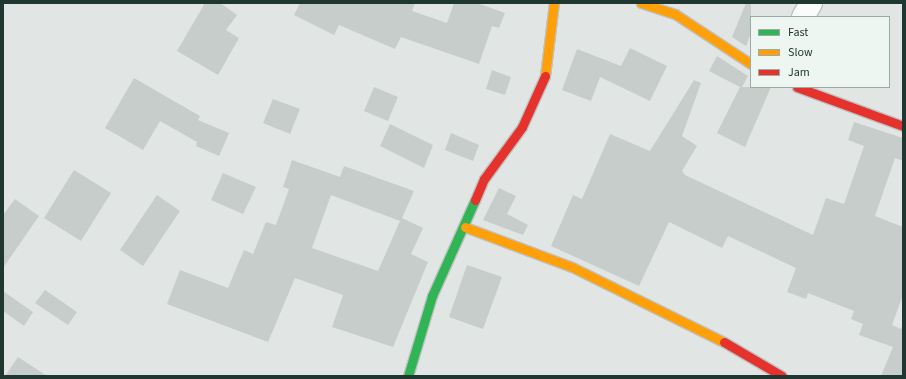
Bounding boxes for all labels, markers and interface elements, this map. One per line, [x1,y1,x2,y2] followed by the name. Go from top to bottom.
[750,16,890,88] legend
[788,24,808,41] text: Fast
[788,44,813,61] text: Slow
[788,64,810,81] text: Jam

